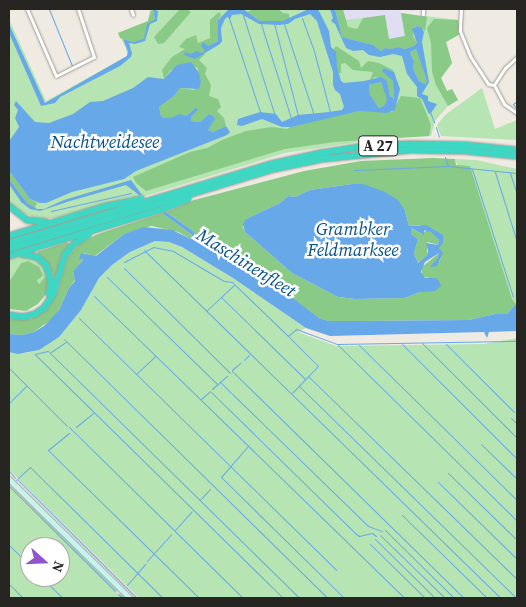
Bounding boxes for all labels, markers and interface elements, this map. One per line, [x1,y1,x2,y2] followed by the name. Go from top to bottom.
[51,131,159,153] water label: Nachtweidesee
[358,134,398,158] road number: A 27
[307,219,399,262] water label: Grambker Feldmarksee
[193,224,299,302] water label: Maschinenfleet
[20,537,70,587] north arrow
[47,559,69,575] text: N

